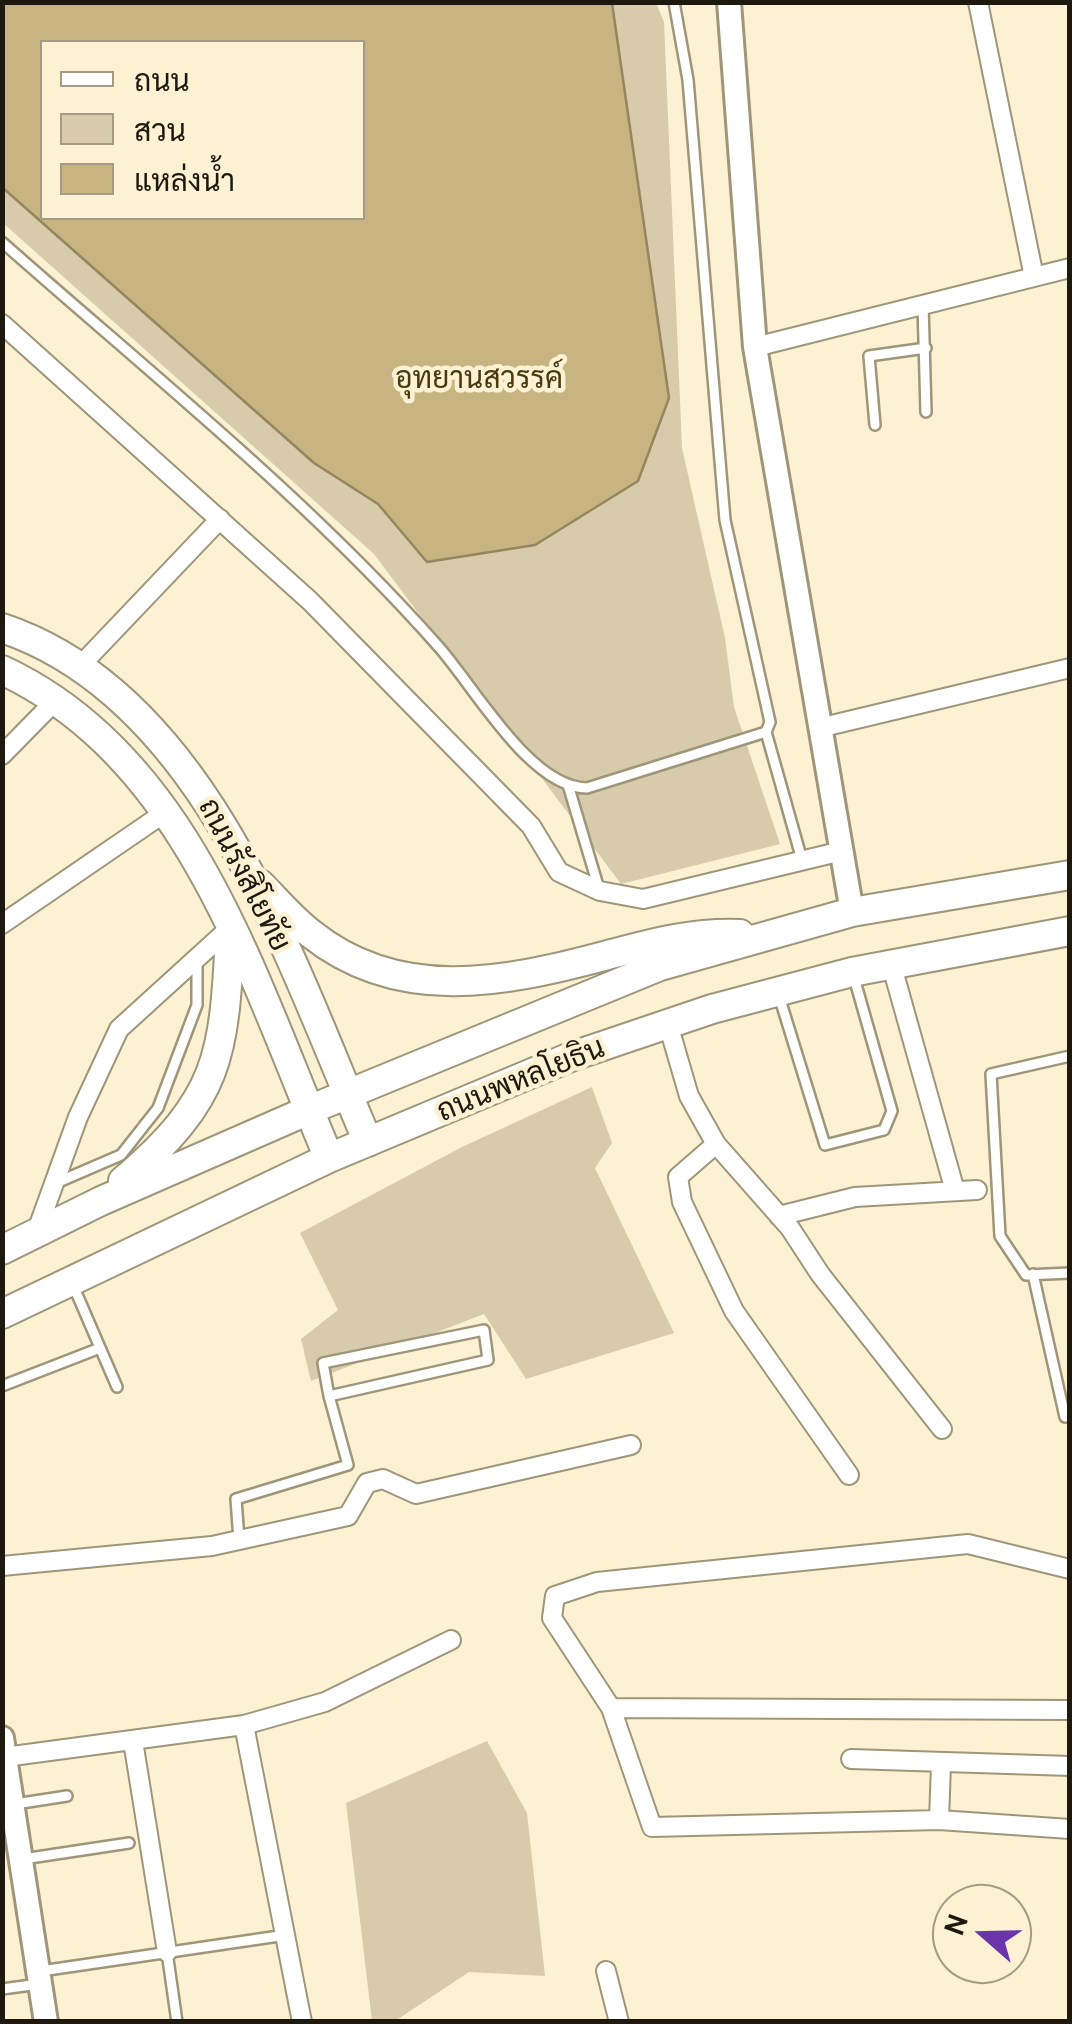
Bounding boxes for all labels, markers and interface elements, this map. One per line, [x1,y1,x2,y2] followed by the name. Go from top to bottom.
[40,40,365,220] legend
[134,62,190,99] text: ถนน
[134,112,186,149] text: สวน
[134,162,235,199] text: แหล่งน้ำ
[395,361,563,397] park label: อุทยานสวรรค์
[190,793,298,957] street label: ถนนรังสิโยทัย
[432,1030,610,1130] street label: ถนนพหลโยธิน
[932,1884,1032,1984] north arrow
[936,1909,975,1940] text: N

